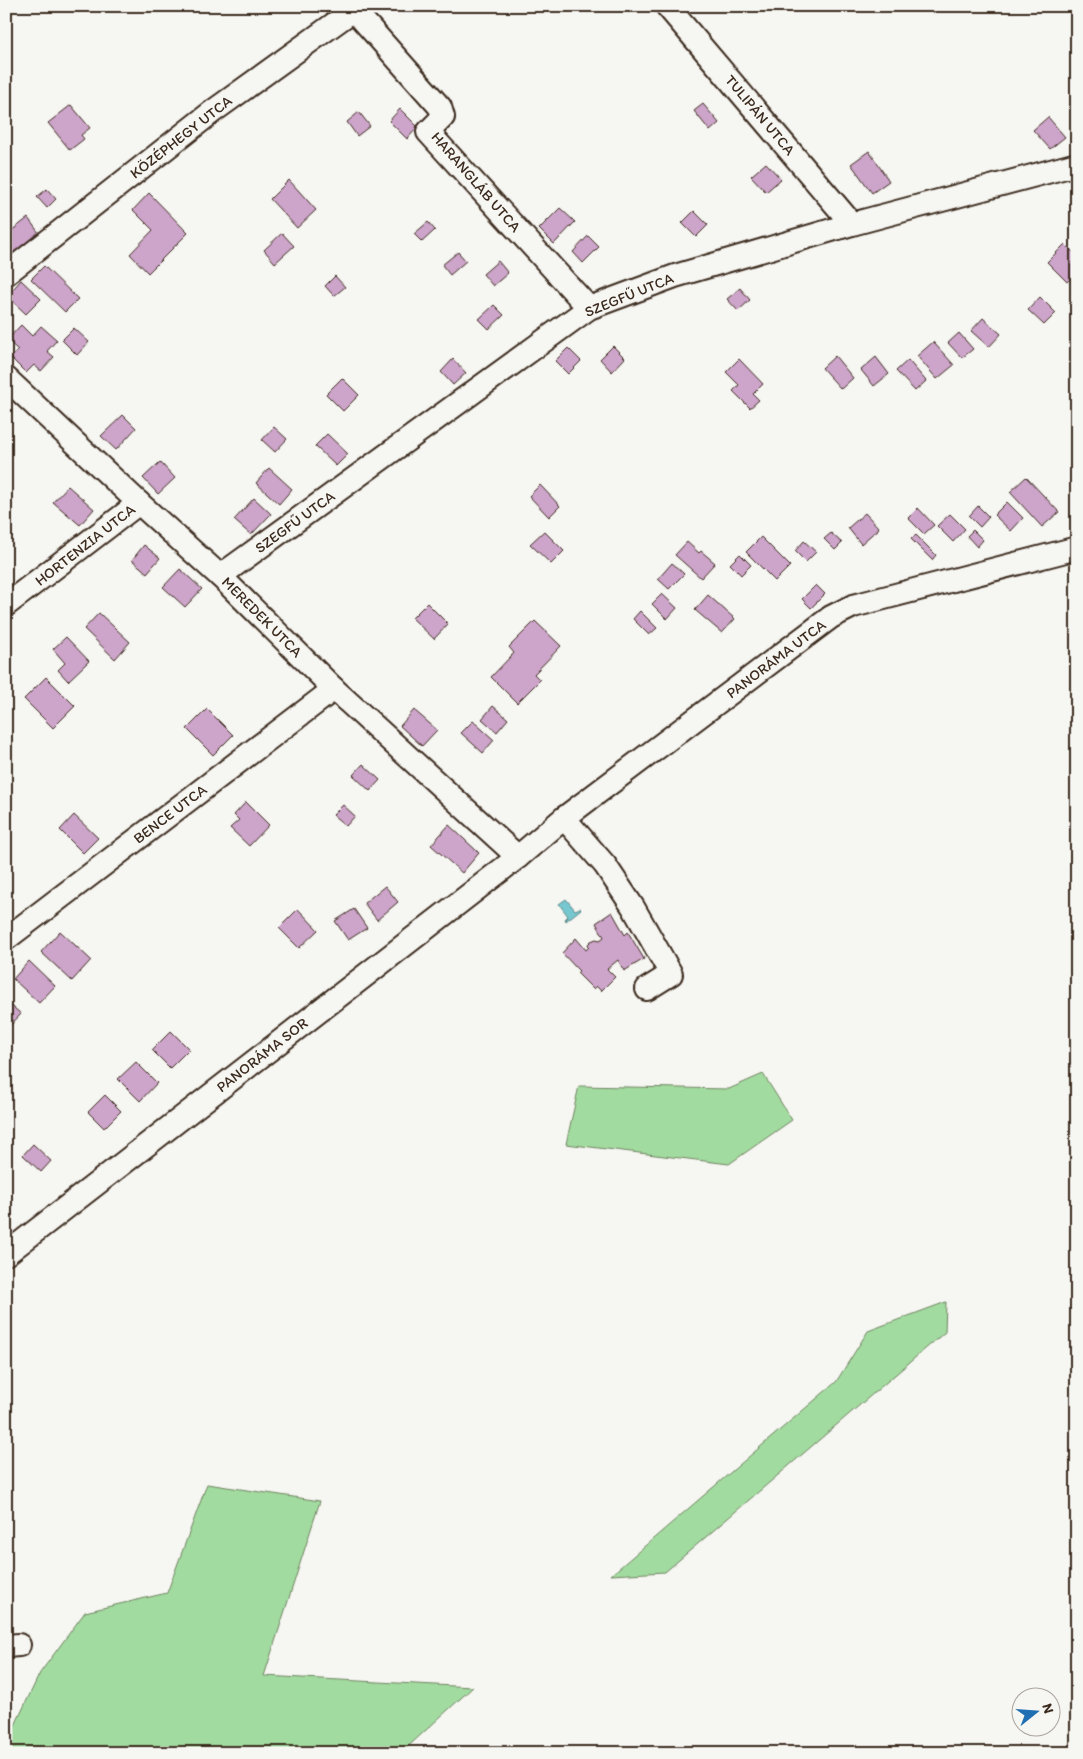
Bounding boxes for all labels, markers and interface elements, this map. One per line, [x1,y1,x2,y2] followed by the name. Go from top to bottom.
[721,71,799,159] street label: TULIPÁN UTCA
[126,91,236,182] street label: KÖZÉPHEGY UTCA
[427,128,525,236] street label: HARANGLÁB UTCA
[582,269,676,321] street label: SZEGFŰ UTCA
[252,487,339,557] street label: SZEGFŰ UTCA
[31,500,139,590] street label: HORTENZIA UTCA
[218,573,306,661] street label: MEREDEK UTCA
[723,616,830,702] street label: PANORÁMA UTCA
[130,780,211,847] street label: BENCE UTCA
[213,1014,311,1096] street label: PANORÁMA SOR
[1010,1686,1060,1736] north arrow
[1038,1701,1057,1715] text: N

